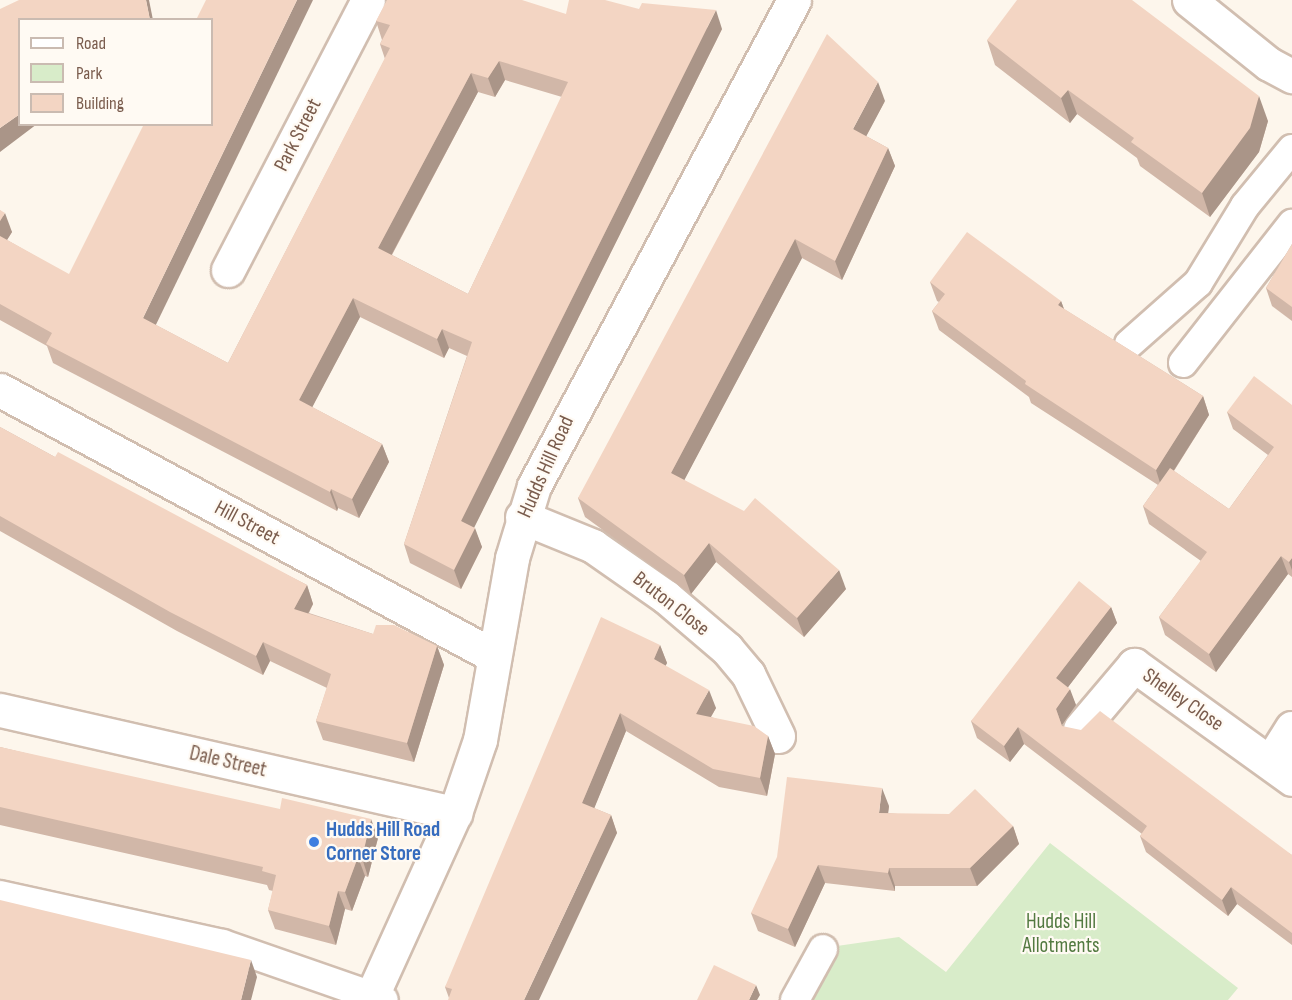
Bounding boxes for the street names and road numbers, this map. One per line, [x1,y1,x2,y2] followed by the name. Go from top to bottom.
[269,94,327,176] street label: Park Street
[512,412,580,522] street label: Hudds Hill Road
[210,495,284,551] street label: Hill Street
[628,566,714,642] street label: Bruton Close
[1138,663,1228,737] street label: Shelley Close
[187,741,269,783] street label: Dale Street

